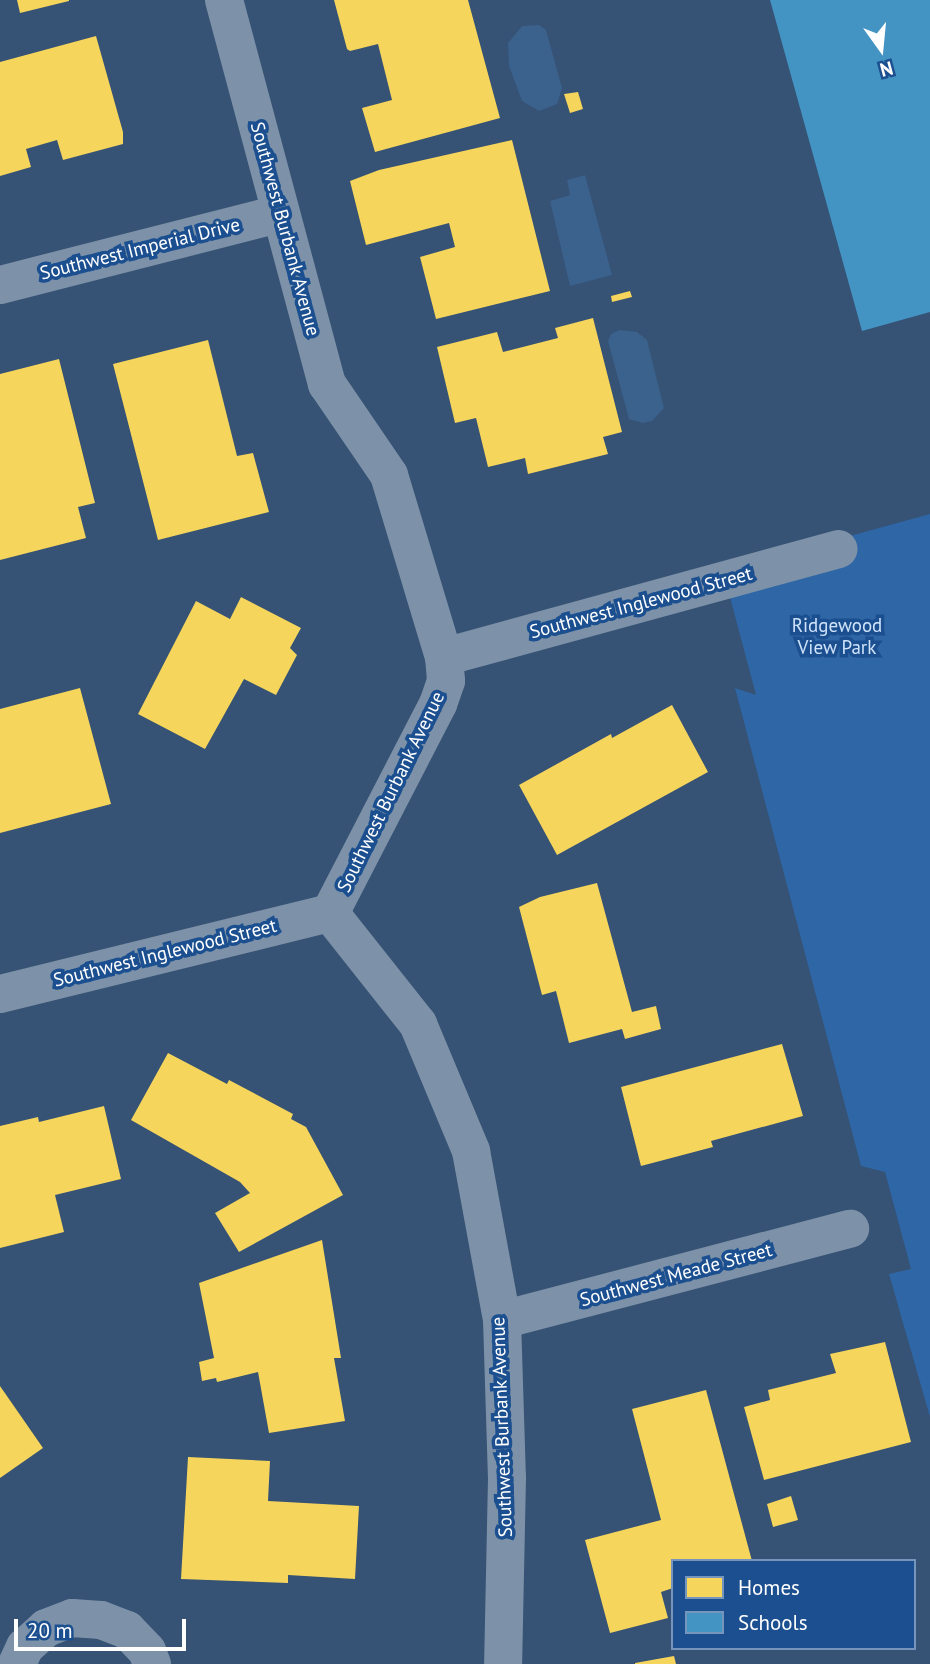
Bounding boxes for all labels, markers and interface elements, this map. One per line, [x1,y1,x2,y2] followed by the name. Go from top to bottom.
[846,14,916,84] north arrow
[877,56,896,82] text: N
[245,119,325,339] street label: Southwest Burbank Avenue
[38,213,242,285] street label: Southwest Imperial Drive
[527,562,755,644] street label: Southwest Inglewood Street
[792,615,882,659] park label: Ridgewood View Park
[332,687,450,897] street label: Southwest Burbank Avenue
[51,914,279,992] street label: Southwest Inglewood Street
[577,1238,775,1312] street label: Southwest Meade Street
[487,1316,517,1538] street label: Southwest Burbank Avenue
[671,1559,916,1650] legend
[738,1574,800,1601] text: Homes
[18,1604,189,1648] scale bar
[738,1609,808,1636] text: Schools
[27,1617,73,1644] text: 20 m

